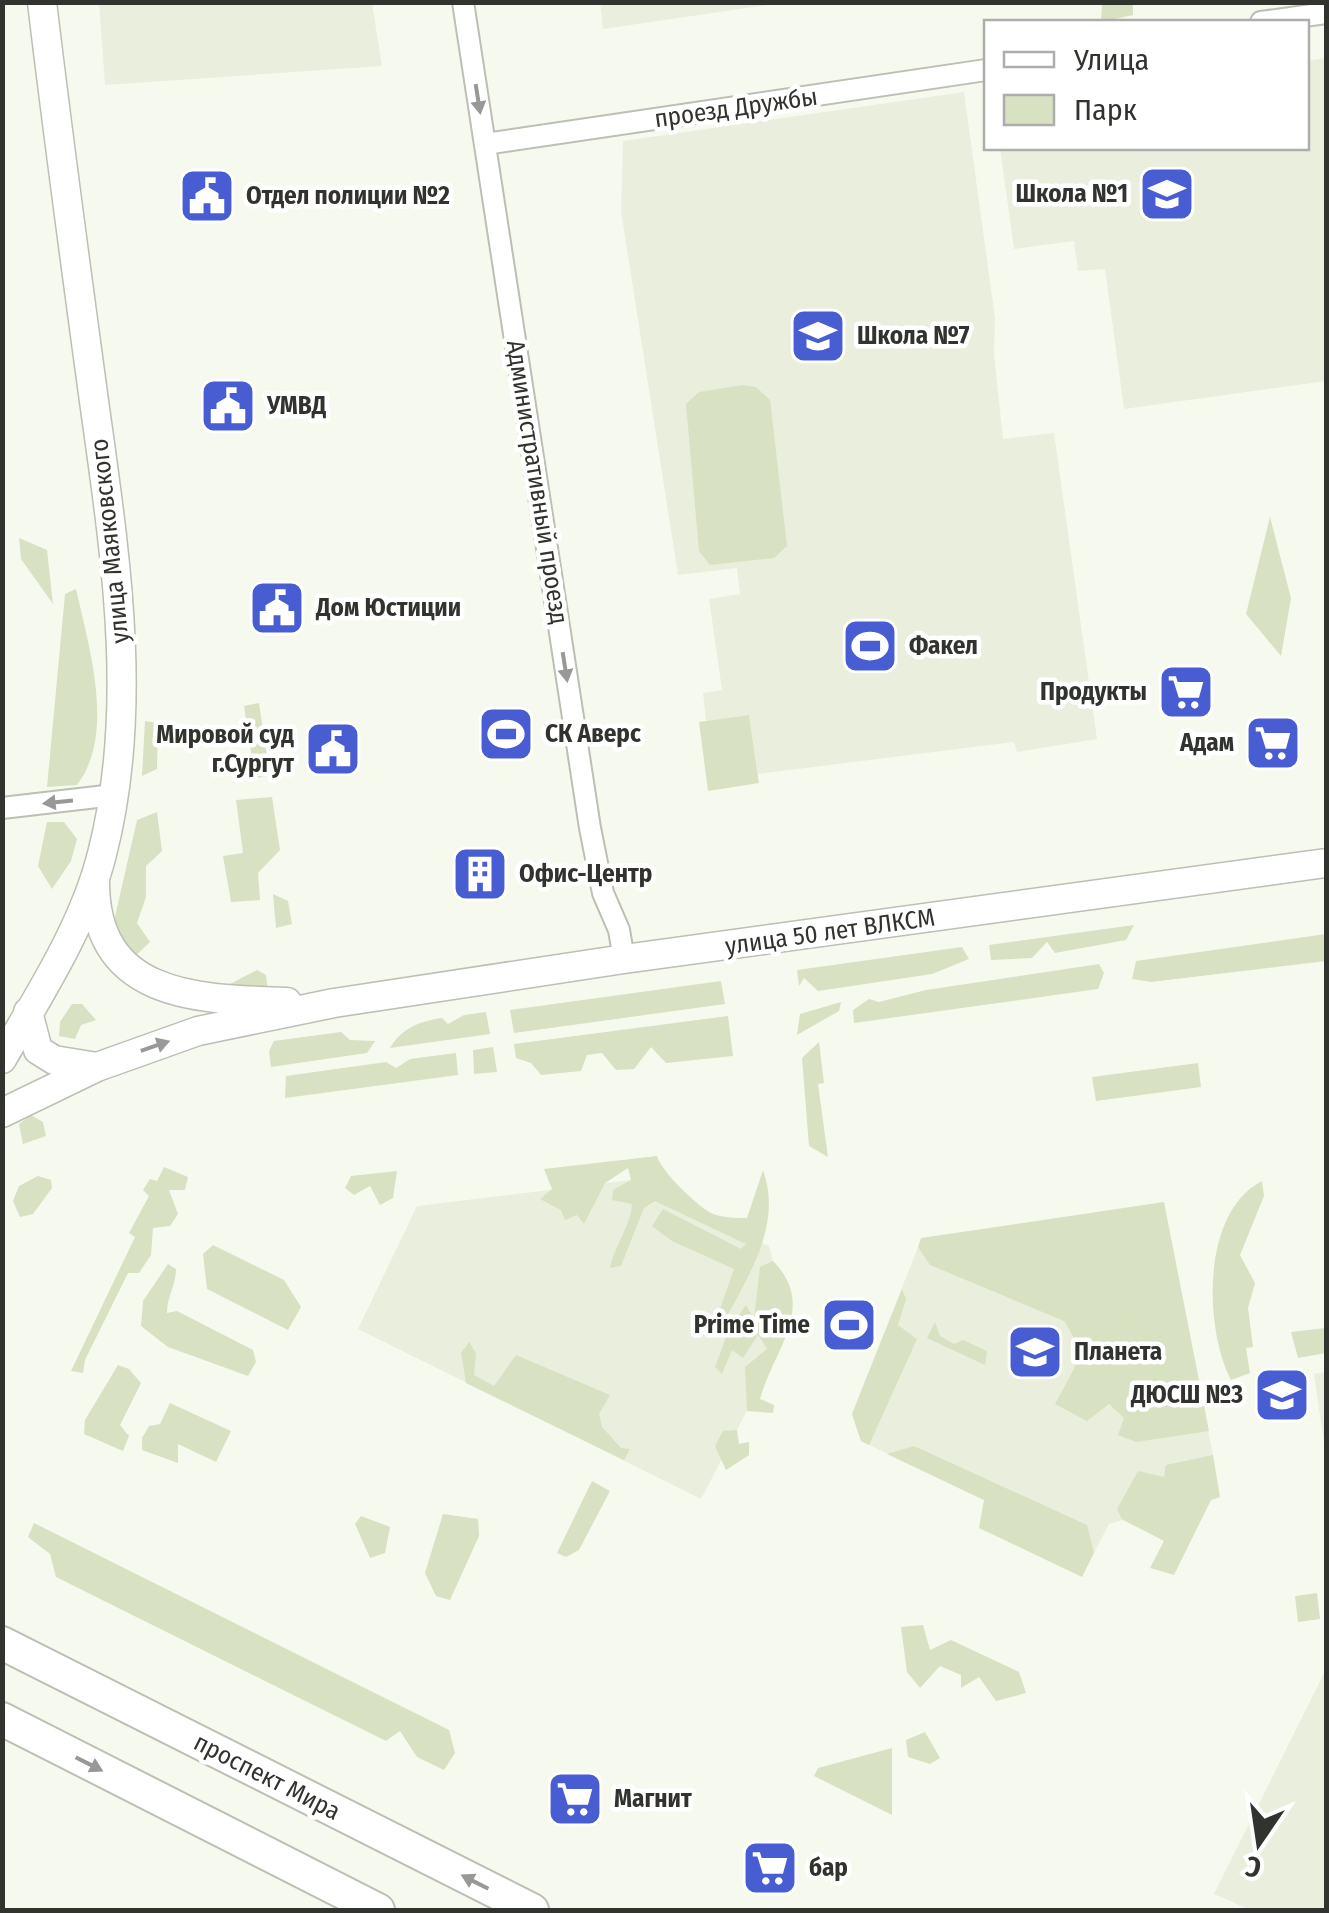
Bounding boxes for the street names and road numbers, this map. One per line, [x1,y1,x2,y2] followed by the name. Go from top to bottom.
[652,82,820,134] street label: проезд Дружбы
[500,338,574,626] street label: Административный проезд
[84,437,136,645] street label: улица Маяковского
[723,902,937,962] street label: улица 50 лет ВЛКСМ
[189,1727,345,1827] street label: проспект Мира

